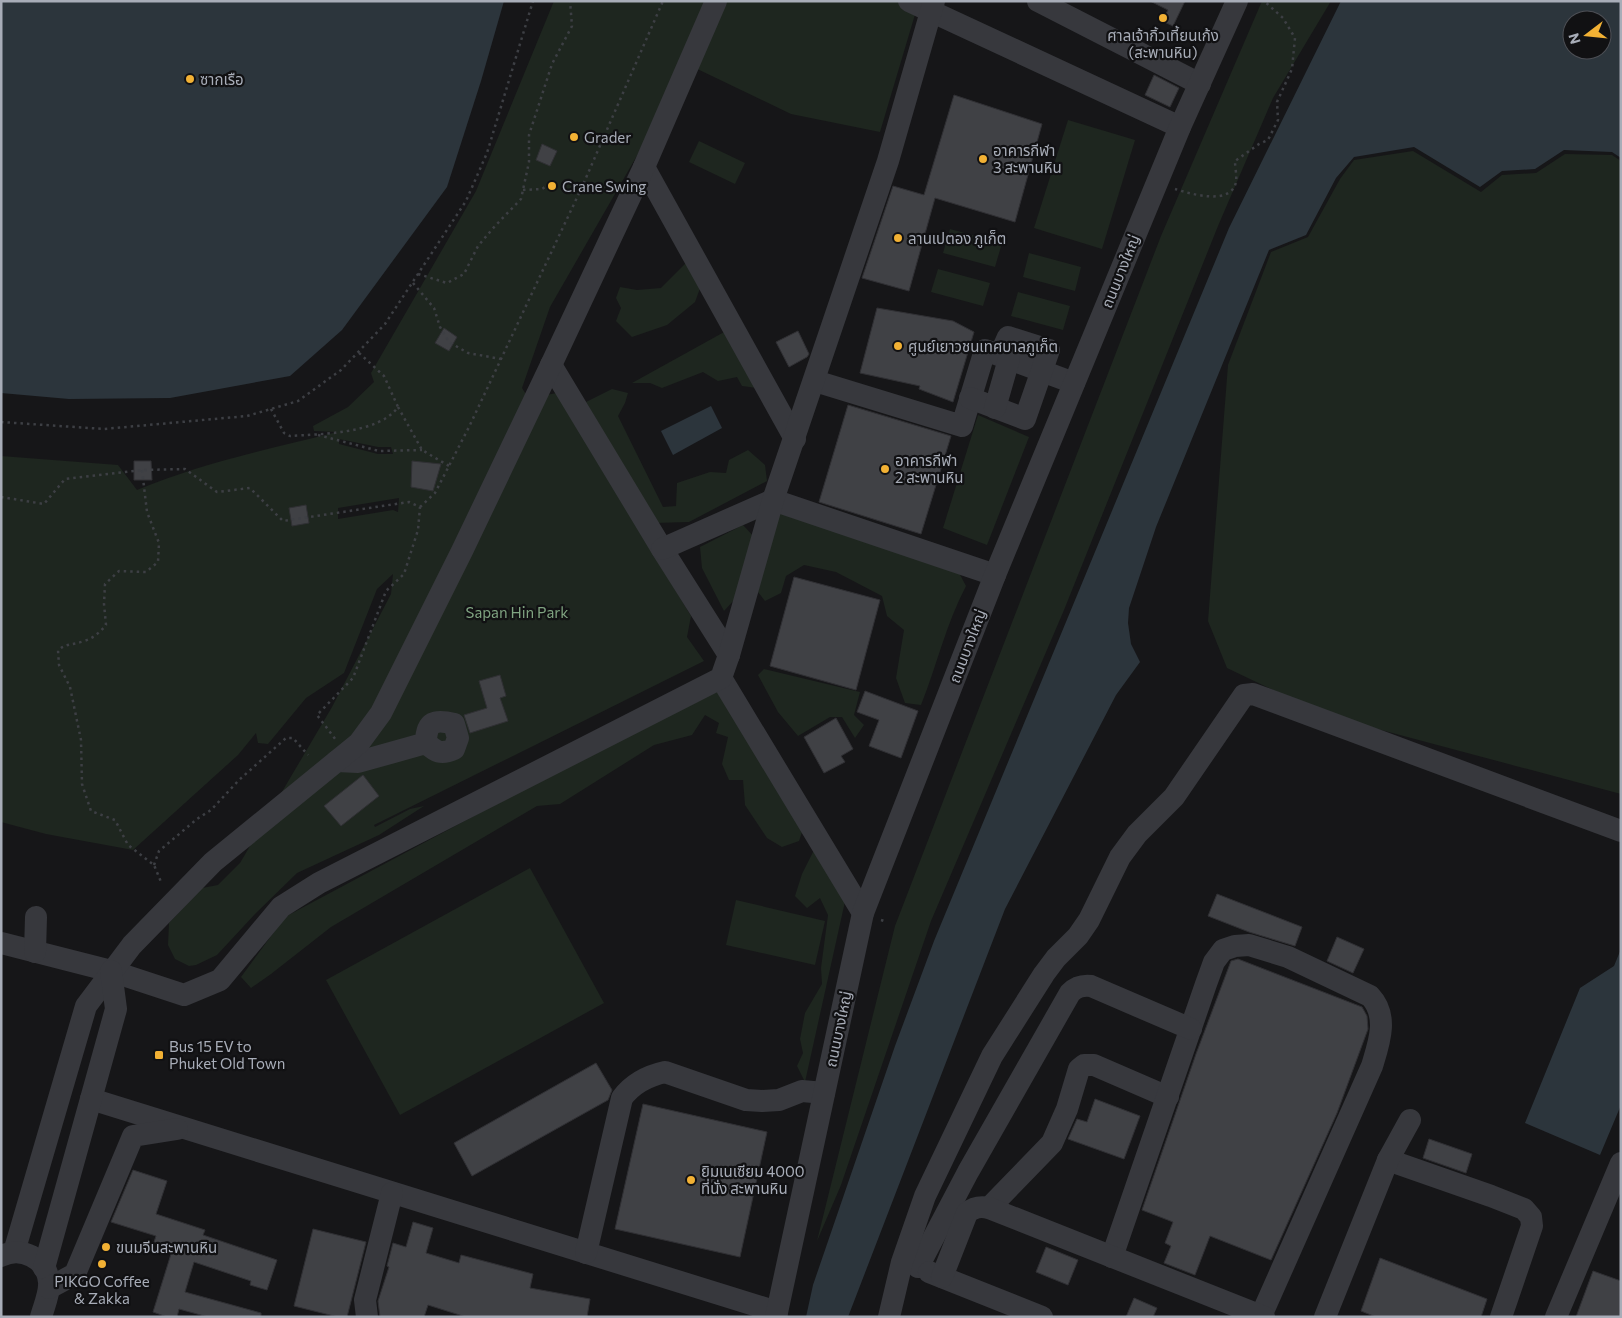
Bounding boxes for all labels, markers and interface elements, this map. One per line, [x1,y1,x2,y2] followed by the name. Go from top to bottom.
[1562,10,1612,60] north arrow
[1157,12,1169,24] marker: ศาลเจ้ากิ้วเที้ยนเก้ง (สะพานหิน)
[1107,25,1219,61] place label: ศาลเจ้ากิ้วเที้ยนเก้ง (สะพานหิน)
[1564,31,1584,46] text: N
[200,70,244,88] place label: ซากเรือ
[184,73,196,85] marker: ซากเรือ
[584,128,631,146] place label: Grader
[568,131,580,143] marker: Grader
[993,141,1062,176] place label: อาคารกีฬา 3 สะพานหิน
[977,153,989,165] marker: อาคารกีฬา 3 สะพานหิน
[562,177,646,195] place label: Crane Swing
[546,180,558,192] marker: Crane Swing
[908,229,1006,248] place label: ลานเปตอง ภูเก็ต
[892,232,904,244] marker: ลานเปตอง ภูเก็ต
[1097,232,1143,310] street label: ถนนบางใหญ่
[908,337,1058,356] place label: ศูนย์เยาวชนเทศบาลภูเก็ต
[892,340,904,352] marker: ศูนย์เยาวชนเทศบาลภูเก็ต
[895,451,964,486] place label: อาคารกีฬา 2 สะพานหิน
[879,463,891,475] marker: อาคารกีฬา 2 สะพานหิน
[466,603,568,621] park label: Sapan Hin Park
[945,607,989,685] street label: ถนนบางใหญ่
[821,989,855,1069] street label: ถนนบางใหญ่
[169,1037,285,1072] place label: Bus 15 EV to Phuket Old Town
[153,1049,165,1061] marker: Bus 15 EV to Phuket Old Town
[701,1162,805,1197] place label: ยิมเนเซียม 4000 ที่นั่ง สะพานหิน
[685,1174,697,1186] marker: ยิมเนเซียม 4000 ที่นั่ง สะพานหิน
[116,1238,217,1256] place label: ขนมจีนสะพานหิน
[100,1241,112,1253] marker: ขนมจีนสะพานหิน
[96,1258,108,1270] marker: PIKGO Coffee & Zakka
[54,1272,150,1307] place label: PIKGO Coffee & Zakka

